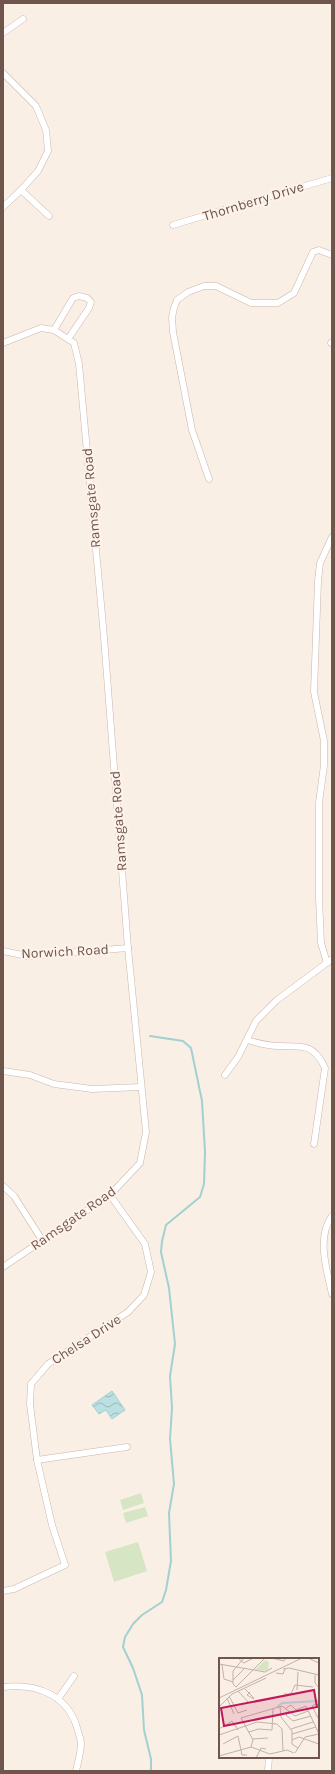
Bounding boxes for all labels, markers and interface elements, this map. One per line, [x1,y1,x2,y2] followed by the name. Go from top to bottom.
[201,178,306,225] street label: Thornberry Drive
[79,447,104,549] street label: Ramsgate Road
[107,770,130,872] street label: Ramsgate Road
[21,941,109,962] street label: Norwich Road
[27,1183,119,1254] street label: Ramsgate Road
[48,1311,124,1368] street label: Chelsa Drive
[219,1658,319,1758] inset map

